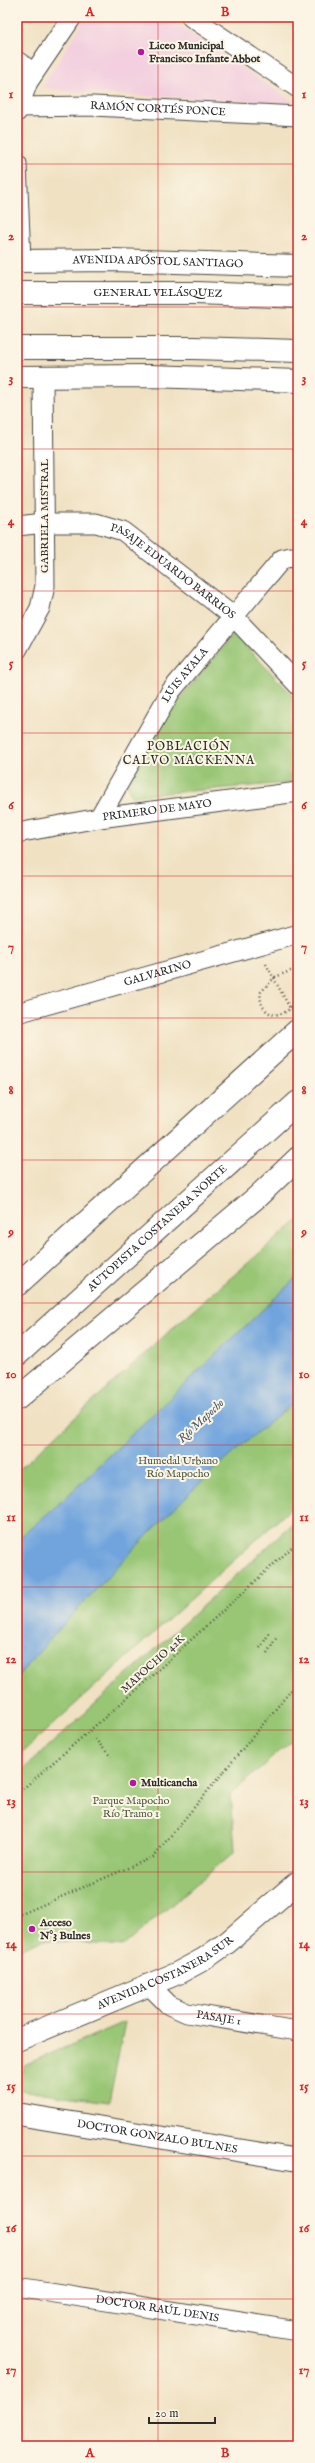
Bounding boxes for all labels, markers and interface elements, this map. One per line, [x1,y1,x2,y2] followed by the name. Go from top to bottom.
[85,4,96,21] text: A
[221,4,230,21] text: B
[148,39,261,66] place label: Liceo Municipal Francisco Infante Abbot
[136,47,146,57] marker: Liceo Municipal Francisco Infante Abbot
[9,86,14,103] text: 1
[302,86,307,103] text: 1
[90,99,226,119] street label: RAMÓN CORTÉS PONCE
[8,228,14,245] text: 2
[301,228,307,245] text: 2
[72,253,244,271] street label: AVENIDA APÓSTOL SANTIAGO
[94,286,223,301] street label: GENERAL VELÁSQUEZ
[9,370,14,387] text: 3
[302,370,307,387] text: 3
[38,459,52,573] street label: GABRIELA MISTRAL
[8,513,15,530] text: 4
[301,513,308,530] text: 4
[109,521,238,623] street label: PASAJE EDUARDO BARRIOS
[159,644,212,705] street label: LUIS AYALA
[9,655,14,672] text: 5
[302,655,307,672] text: 5
[123,738,255,768] district label: POBLACIÓN CALVO MACKENNA
[102,796,213,824] street label: PRIMERO DE MAYO
[8,797,14,814] text: 6
[301,797,307,814] text: 6
[8,939,14,956] text: 7
[301,939,307,956] text: 7
[122,957,193,990] street label: GALVARINO
[8,1082,14,1099] text: 8
[301,1082,307,1099] text: 8
[84,1162,230,1296] street label: AUTOPISTA COSTANERA NORTE
[7,1224,14,1241] text: 9
[300,1224,307,1241] text: 9
[5,1366,17,1383] text: 10
[298,1366,310,1383] text: 10
[175,1396,227,1446] water label: Río Mapocho
[138,1454,218,1481] park label: Humedal Urbano Río Mapocho
[6,1509,16,1526] text: 11
[299,1509,309,1526] text: 11
[118,1631,188,1696] street label: MAPOCHO 42K
[6,1651,16,1668] text: 12
[299,1651,309,1668] text: 12
[141,1776,198,1790] place label: Multicancha
[128,1778,138,1788] marker: Multicancha
[6,1793,16,1810] text: 13
[299,1793,309,1810] text: 13
[92,1794,170,1821] park label: Parque Mapocho Río Tramo 1
[39,1916,90,1943] place label: Acceso N°3 Bulnes
[27,1924,37,1934] marker: Acceso N°3 Bulnes
[94,1933,237,2013] street label: AVENIDA COSTANERA SUR
[5,1936,17,1953] text: 14
[298,1936,310,1953] text: 14
[195,2008,242,2029] street label: PASAJE 1
[6,2078,16,2095] text: 15
[299,2078,309,2095] text: 15
[76,2117,239,2157] street label: DOCTOR GONZALO BULNES
[6,2220,17,2237] text: 16
[299,2220,310,2237] text: 16
[95,2292,220,2326] street label: DOCTOR RAÚL DENIS
[6,2362,16,2379] text: 17
[299,2362,309,2379] text: 17
[149,2399,215,2425] scale bar
[155,2406,178,2421] text: 20 m
[85,2445,96,2462] text: A
[221,2445,230,2462] text: B

